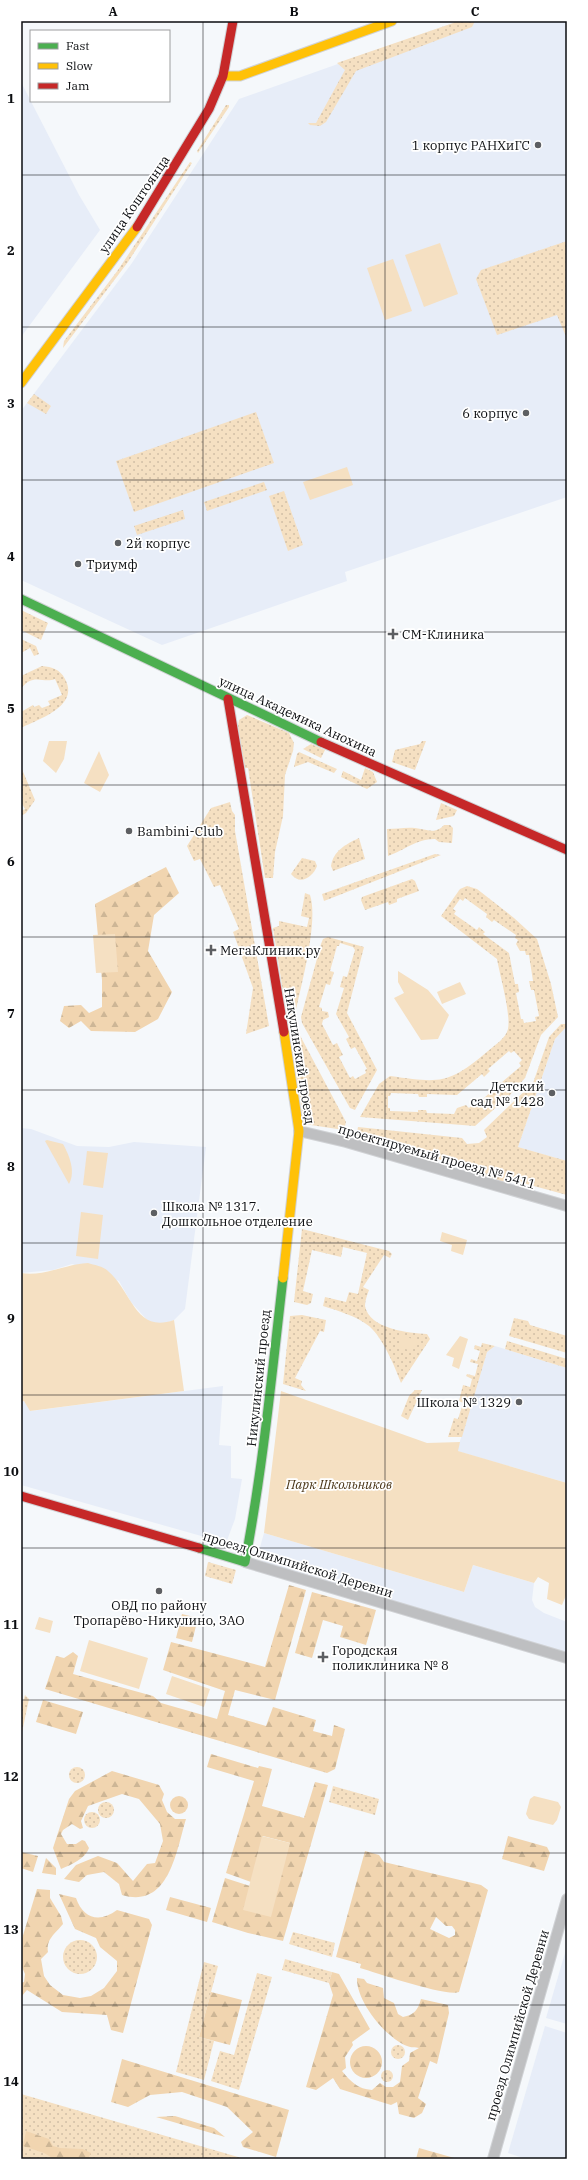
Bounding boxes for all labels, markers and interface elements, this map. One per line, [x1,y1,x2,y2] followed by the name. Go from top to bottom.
[108,3,118,20] text: A
[289,3,299,20] text: B
[471,3,480,20] text: C
[30,30,170,102] legend
[66,38,90,53] text: Fast
[66,58,93,73] text: Slow
[66,78,90,93] text: Jam
[7,90,15,107] text: 1
[412,137,530,154] place label: 1 корпус РАНХиГС
[533,140,543,150] marker: 1 корпус РАНХиГС
[95,152,174,257] street label: улица Коштоянца
[7,242,15,259] text: 2
[7,395,15,412] text: 3
[462,405,518,422] place label: 6 корпус
[521,408,531,418] marker: 6 корпус
[126,535,190,552] place label: 2й корпус
[113,538,123,548] marker: 2й корпус
[7,548,15,565] text: 4
[86,556,137,573] place label: Триумф
[73,559,83,569] marker: Триумф
[402,626,484,643] place label: СМ-Клиника
[387,628,399,640] marker: СМ-Клиника
[216,672,379,761] street label: улица Академика Анохина
[7,700,15,717] text: 5
[137,823,223,840] place label: Bambini-Club
[124,826,134,836] marker: Bambini-Club
[7,853,15,870] text: 6
[220,942,320,959] place label: МегаКлиник.ру
[205,944,217,956] marker: МегаКлиник.ру
[280,987,319,1125] street label: Никулинский проезд
[7,1005,15,1022] text: 7
[470,1078,544,1110] place label: Детский сад № 1428
[547,1088,557,1098] marker: Детский сад № 1428
[336,1120,538,1193] street label: проектируемый проезд № 5411
[7,1158,15,1175] text: 8
[162,1198,313,1230] place label: Школа № 1317. Дошкольное отделение
[149,1208,159,1218] marker: Школа № 1317. Дошкольное отделение
[243,1309,274,1447] street label: Никулинский проезд
[7,1310,15,1327] text: 9
[416,1394,511,1411] place label: Школа № 1329
[514,1397,524,1407] marker: Школа № 1329
[3,1463,19,1480] text: 10
[285,1476,392,1493] park label: Парк Школьников
[201,1527,395,1602] street label: проезд Олимпийской Деревни
[154,1586,164,1596] marker: ОВД по району Тропарёво-Никулино, ЗАО
[73,1597,245,1629] place label: ОВД по району Тропарёво-Никулино, ЗАО
[3,1616,19,1633] text: 11
[332,1642,449,1674] place label: Городская поликлиника № 8
[317,1651,329,1663] marker: Городская поликлиника № 8
[3,1768,19,1785] text: 12
[3,1921,19,1938] text: 13
[482,1928,553,2123] street label: проезд Олимпийской Деревни
[3,2073,19,2090] text: 14

